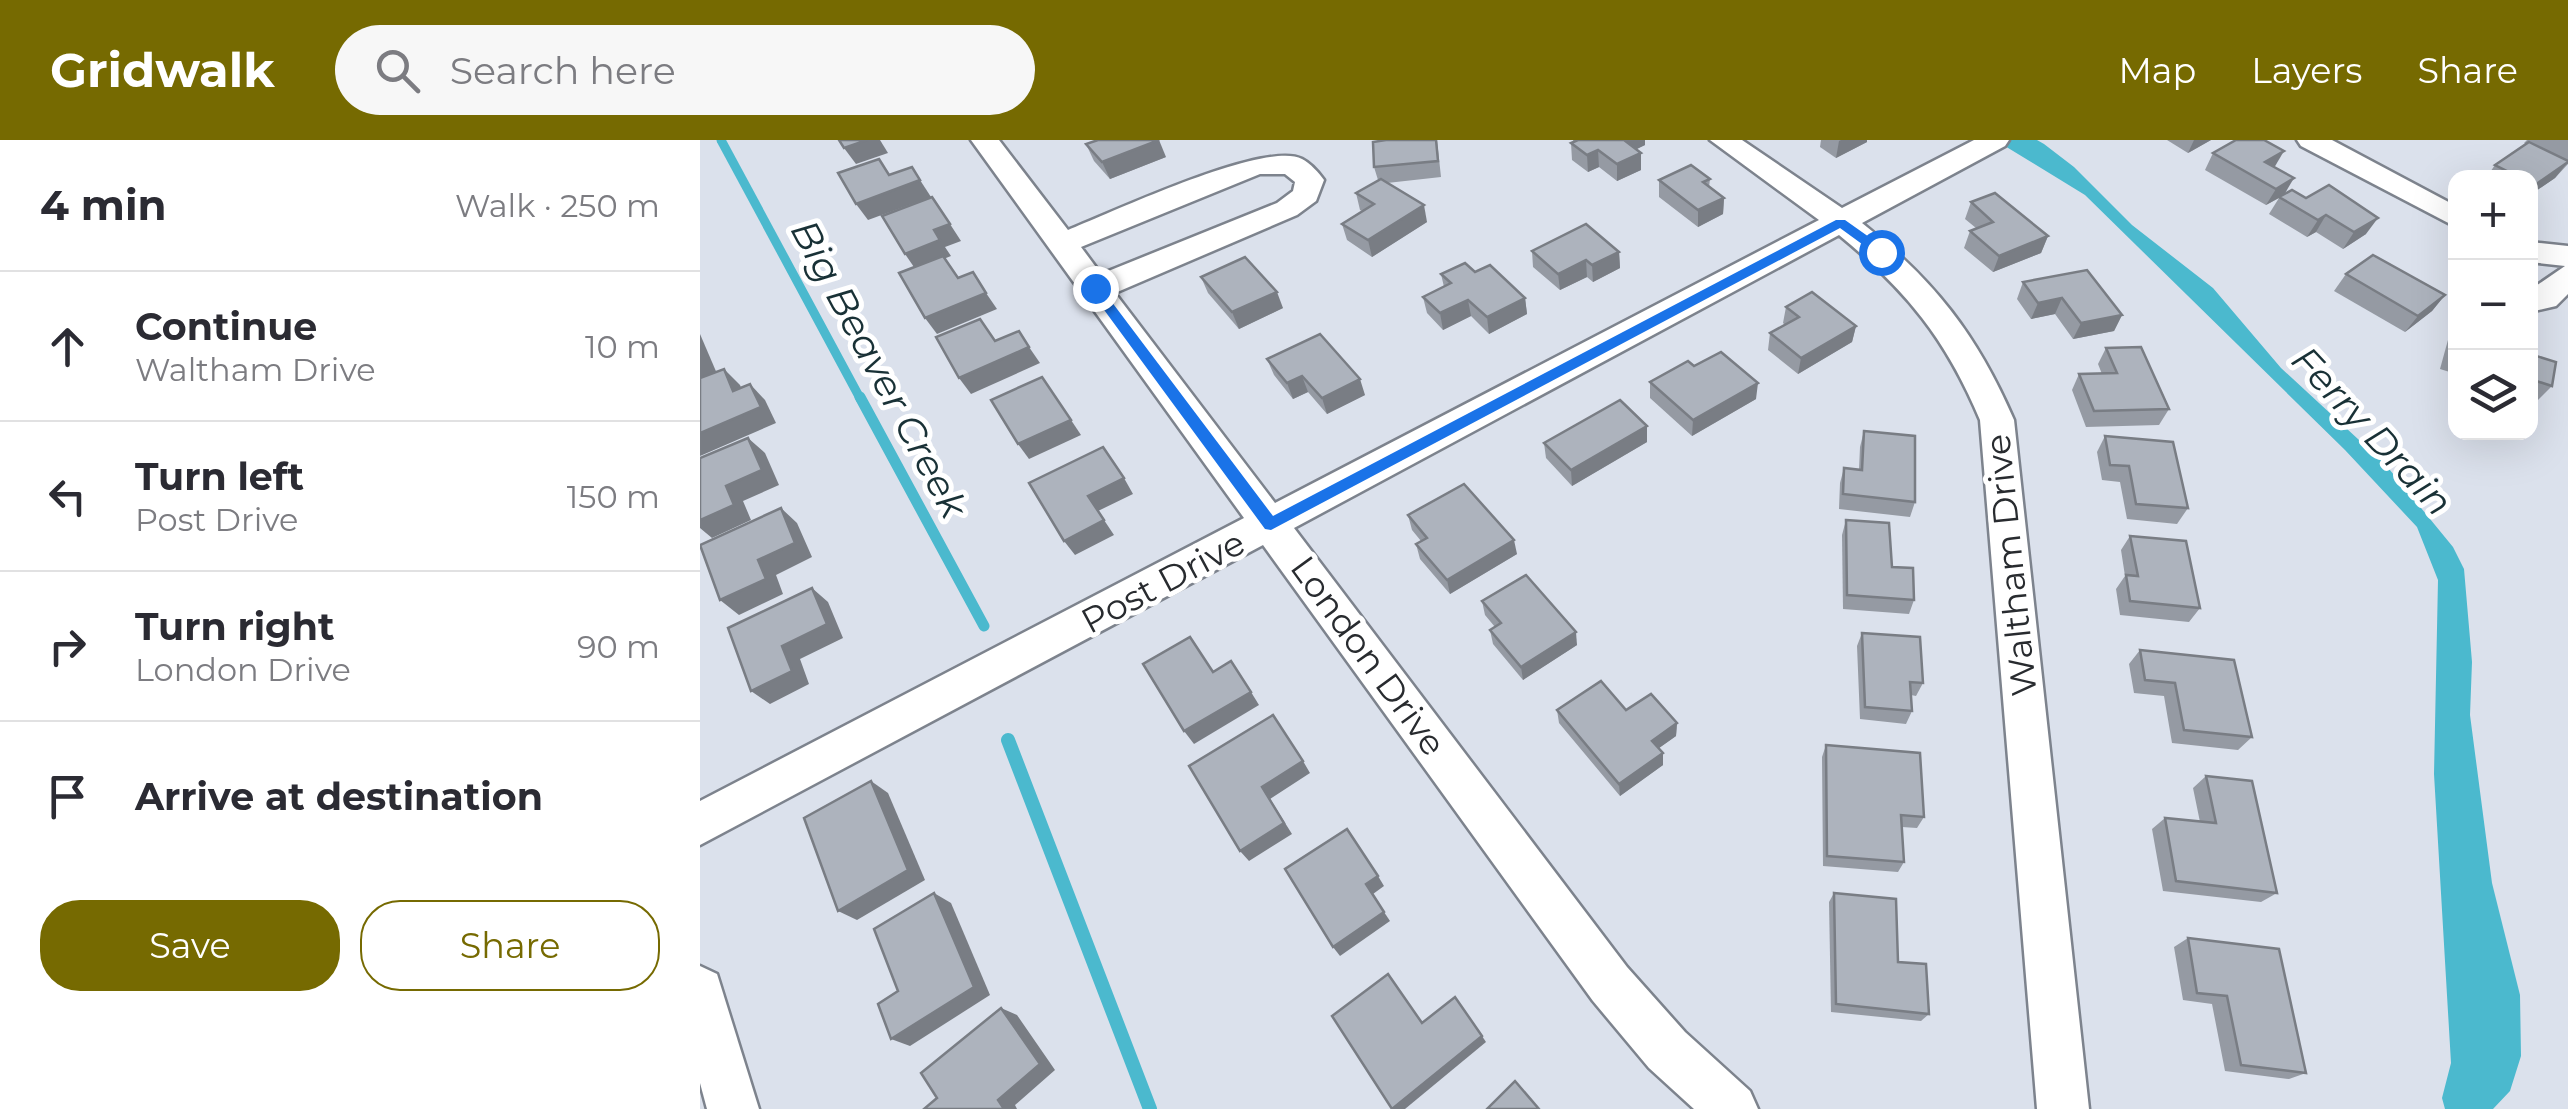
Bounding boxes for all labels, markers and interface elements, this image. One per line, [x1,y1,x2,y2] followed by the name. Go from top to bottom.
[335,25,1035,115] search box
[50,41,275,99] text: Gridwalk
[370,43,425,98] icon: search
[450,47,676,94] text: Search here
[2118,49,2196,92] text: Map
[2251,49,2362,92] text: Layers
[2417,49,2518,92] text: Share
[2448,170,2538,440] map controls
[2448,170,2538,260] button: +
[40,179,167,231] text: 4 min
[455,186,660,225] text: Walk · 250 m
[781,212,979,527] water label: Big Beaver Creek
[1859,230,1905,276] route start
[2448,260,2538,350] button: −
[1073,266,1119,312] route end
[135,303,317,350] text: Continue
[40,319,95,374] icon: ahead
[585,327,660,366] text: 10 m
[2282,336,2463,525] water label: Ferry Drain
[135,350,376,389] text: Waltham Drive
[2448,350,2538,440] button: layers
[1975,432,2046,698] street label: Waltham Drive
[135,453,304,500] text: Turn left
[40,469,95,524] icon: left
[567,477,660,516] text: 150 m
[135,500,298,539] text: Post Drive
[1074,521,1252,643] street label: Post Drive
[1282,548,1455,764] street label: London Drive
[135,603,334,650] text: Turn right
[40,619,95,674] icon: right
[577,627,660,666] text: 90 m
[135,650,351,689] text: London Drive
[40,769,95,824] icon: arrive
[135,773,543,820] text: Arrive at destination
[40,900,340,991] button: Save
[360,900,660,991] button: Share

